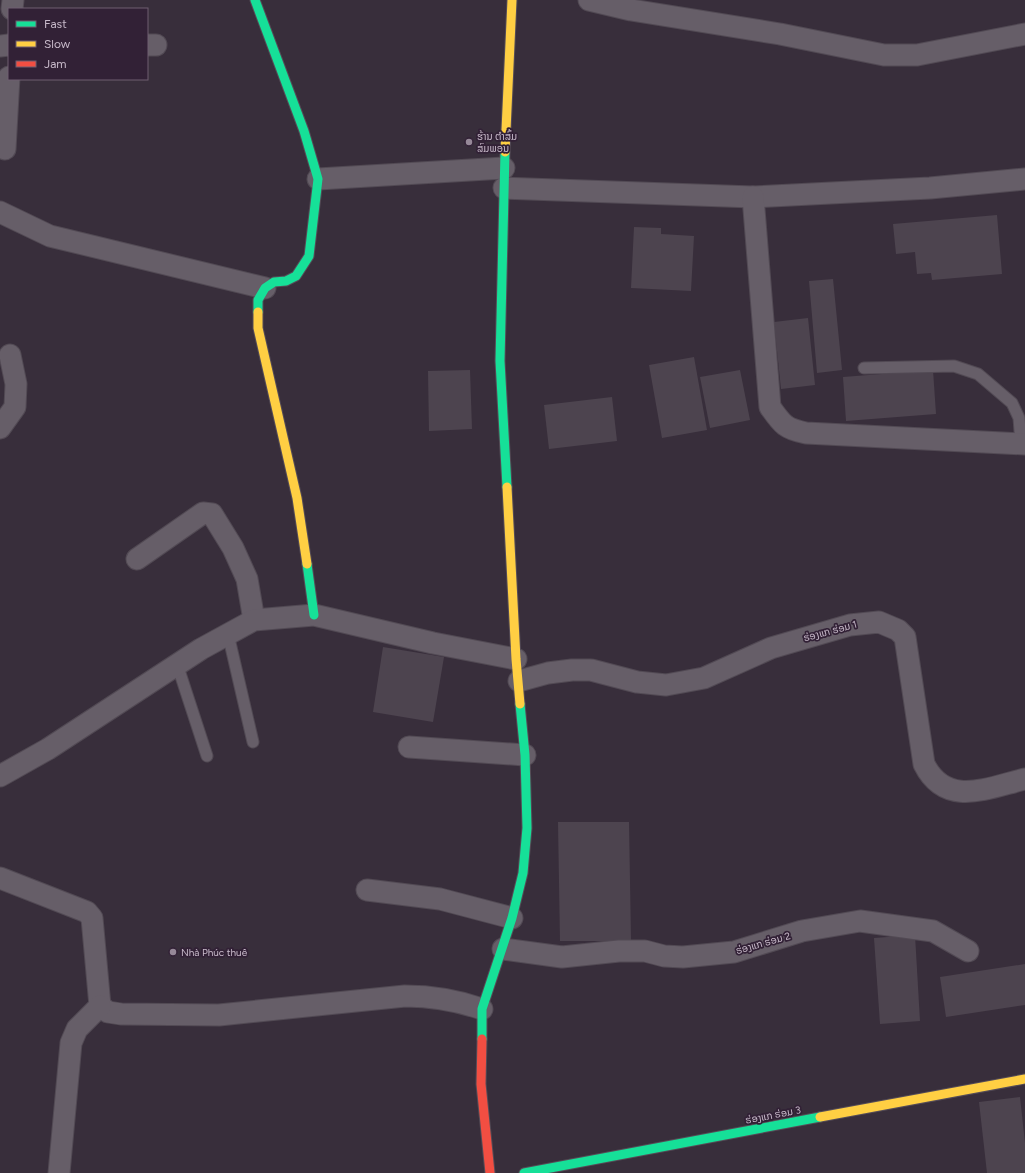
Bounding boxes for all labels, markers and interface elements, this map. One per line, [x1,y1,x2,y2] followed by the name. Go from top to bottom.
[8,8,148,80] legend
[44,17,67,31] text: Fast
[44,37,71,51] text: Slow
[44,57,67,71] text: Jam
[477,128,517,155] place label: ຮ້ານ ຕຳສົ້ມ ສົມພອນ
[464,137,474,147] marker: ຮ້ານ ຕຳສົ້ມ ສົມພອນ
[802,618,858,644] street label: ຮ່ອງແກ ຮ່ອມ 1
[734,929,792,957] street label: ຮ່ອງແກ ຮ່ອມ 2
[181,946,248,959] place label: Nhà Phúc thuê
[168,947,178,957] marker: Nhà Phúc thuê
[744,1103,802,1127] street label: ຮ່ອງແກ ຮ່ອມ 3

